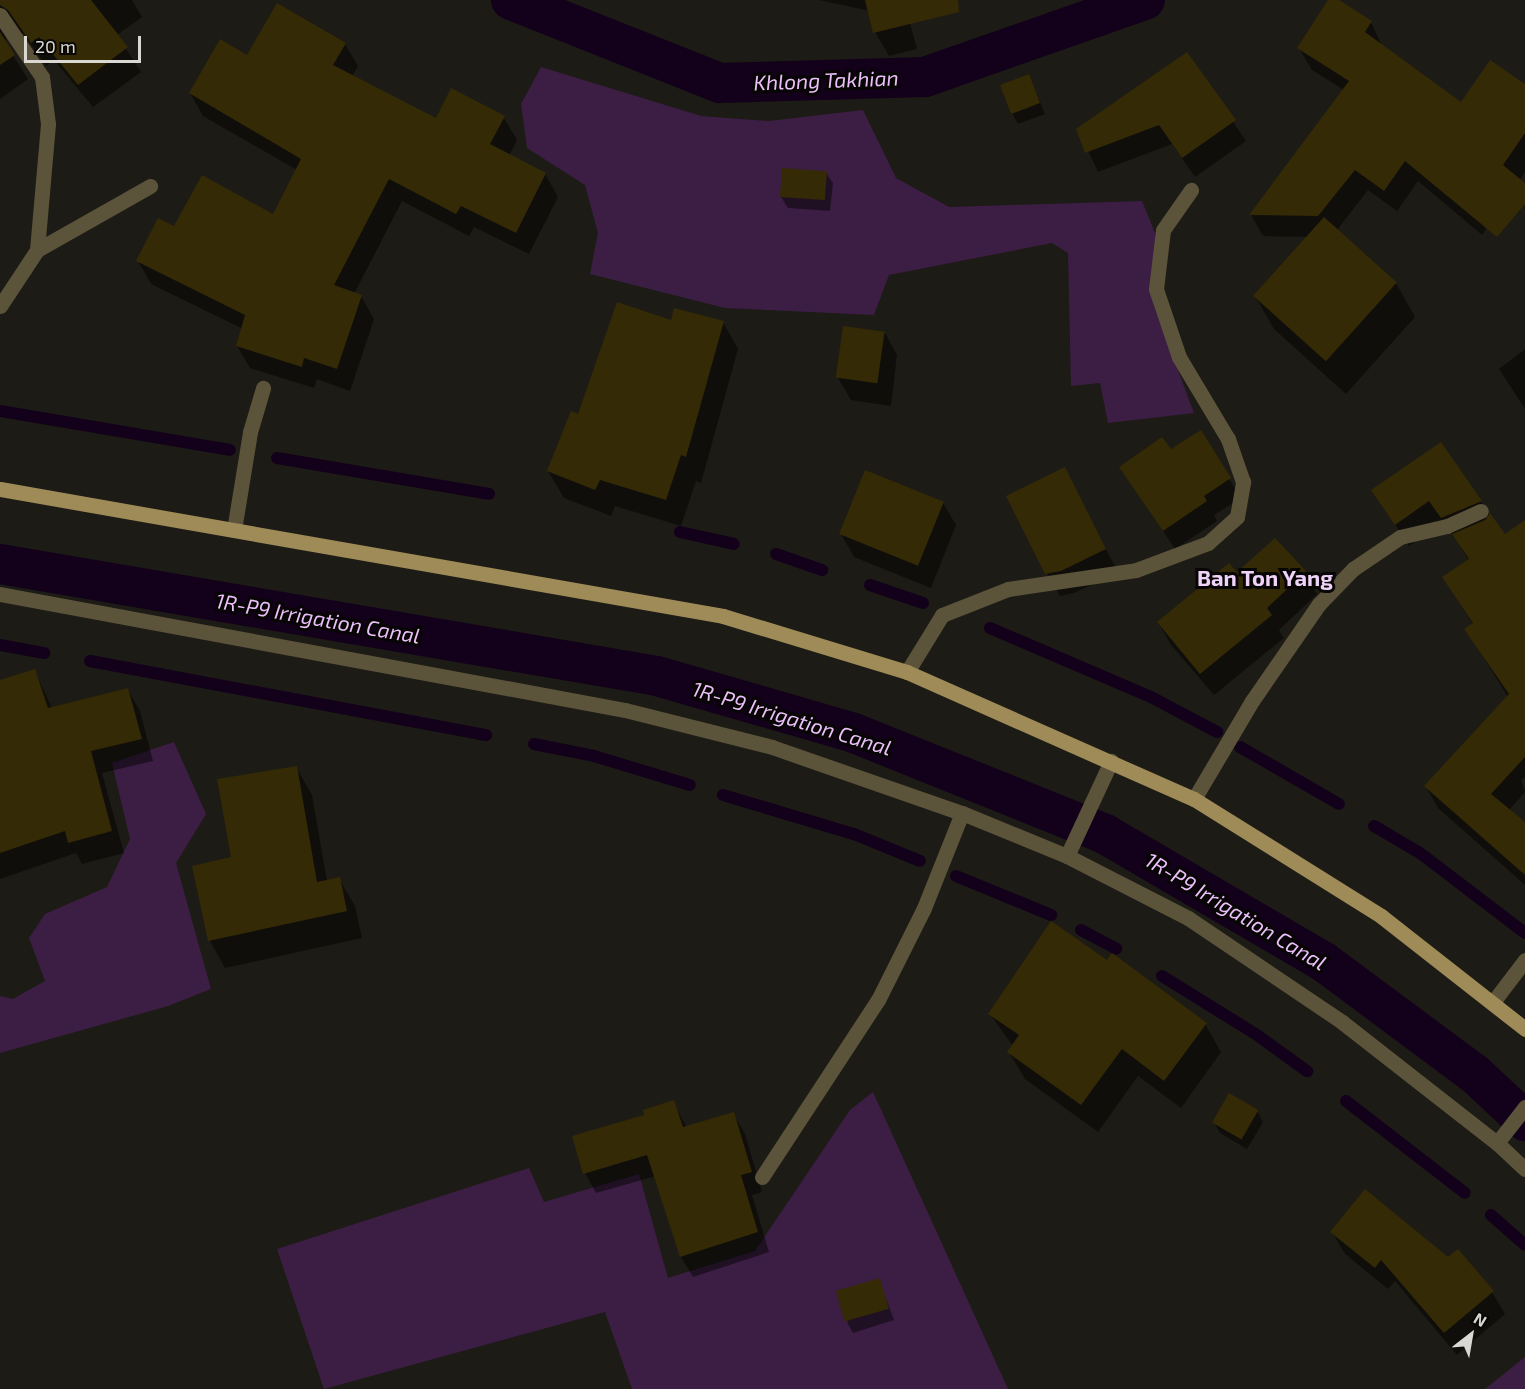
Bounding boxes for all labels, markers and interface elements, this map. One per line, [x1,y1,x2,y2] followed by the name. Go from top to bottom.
[27,24,144,62] scale bar
[35,35,76,57] text: 20 m
[753,65,899,95] water label: Khlong Takhian
[1196,565,1334,591] district label: Ban Ton Yang
[214,588,422,648] water label: 1R-P9 Irrigation Canal
[689,676,895,760] water label: 1R-P9 Irrigation Canal
[1141,847,1331,975] water label: 1R-P9 Irrigation Canal
[1441,1305,1501,1365] north arrow
[1471,1308,1490,1330] text: N

